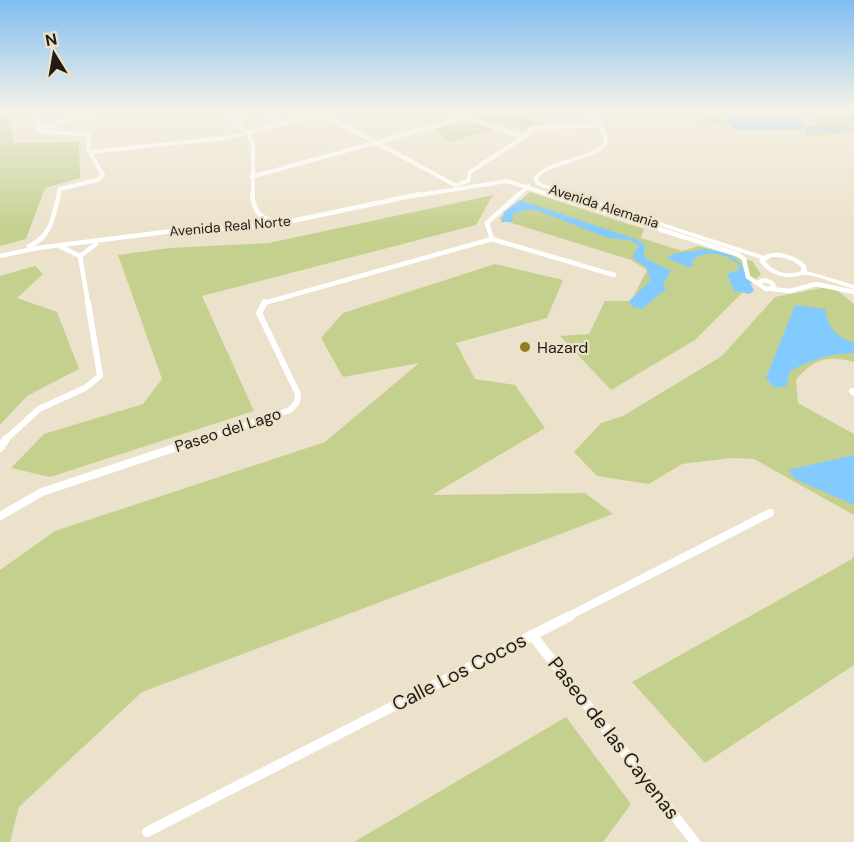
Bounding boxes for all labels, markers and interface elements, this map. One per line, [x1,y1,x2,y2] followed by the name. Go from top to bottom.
[24,24,84,84] north arrow
[44,28,59,51] text: N
[547,180,661,232] street label: Avenida Alemania
[169,212,291,240] street label: Avenida Real Norte
[537,337,588,358] place label: Hazard
[518,340,532,354] marker: Hazard
[172,403,284,457] street label: Paseo del Lago
[387,627,531,717] street label: Calle Los Cocos
[542,651,686,825] street label: Paseo de las Cayenas

